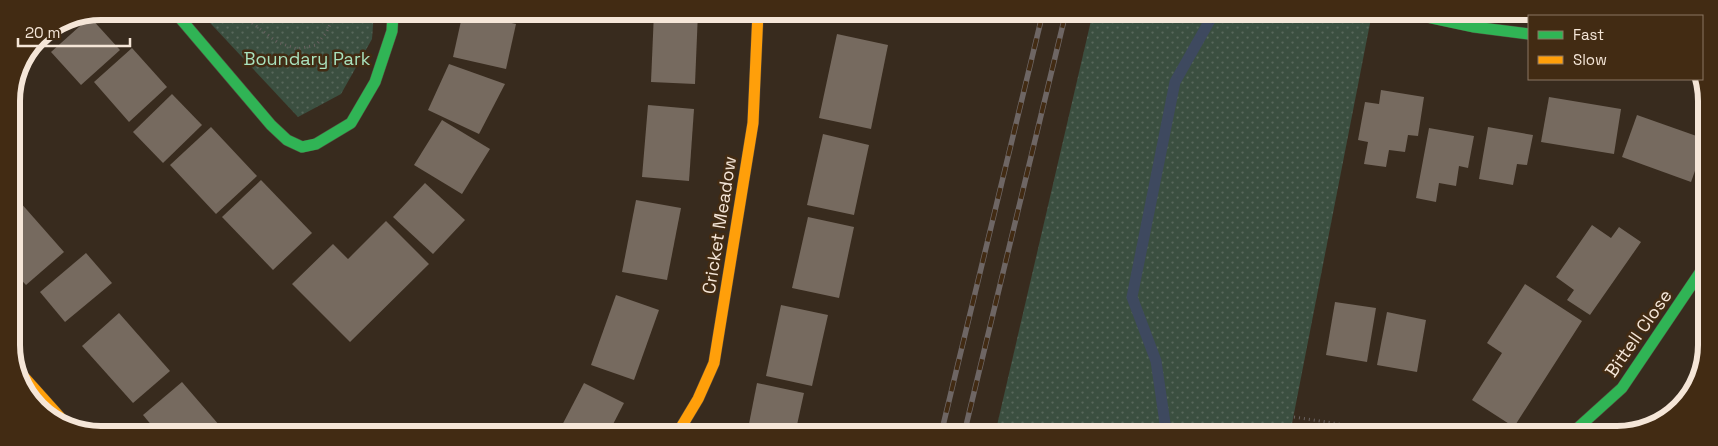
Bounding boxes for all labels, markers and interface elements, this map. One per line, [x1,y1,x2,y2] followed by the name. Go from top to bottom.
[18,15,130,47] scale bar
[1528,15,1703,80] legend
[25,23,60,42] text: 20 m
[1573,25,1604,44] text: Fast
[244,47,371,70] park label: Boundary Park
[1573,50,1607,69] text: Slow
[697,154,741,296] street label: Cricket Meadow
[1599,285,1677,381] street label: Bittell Close

